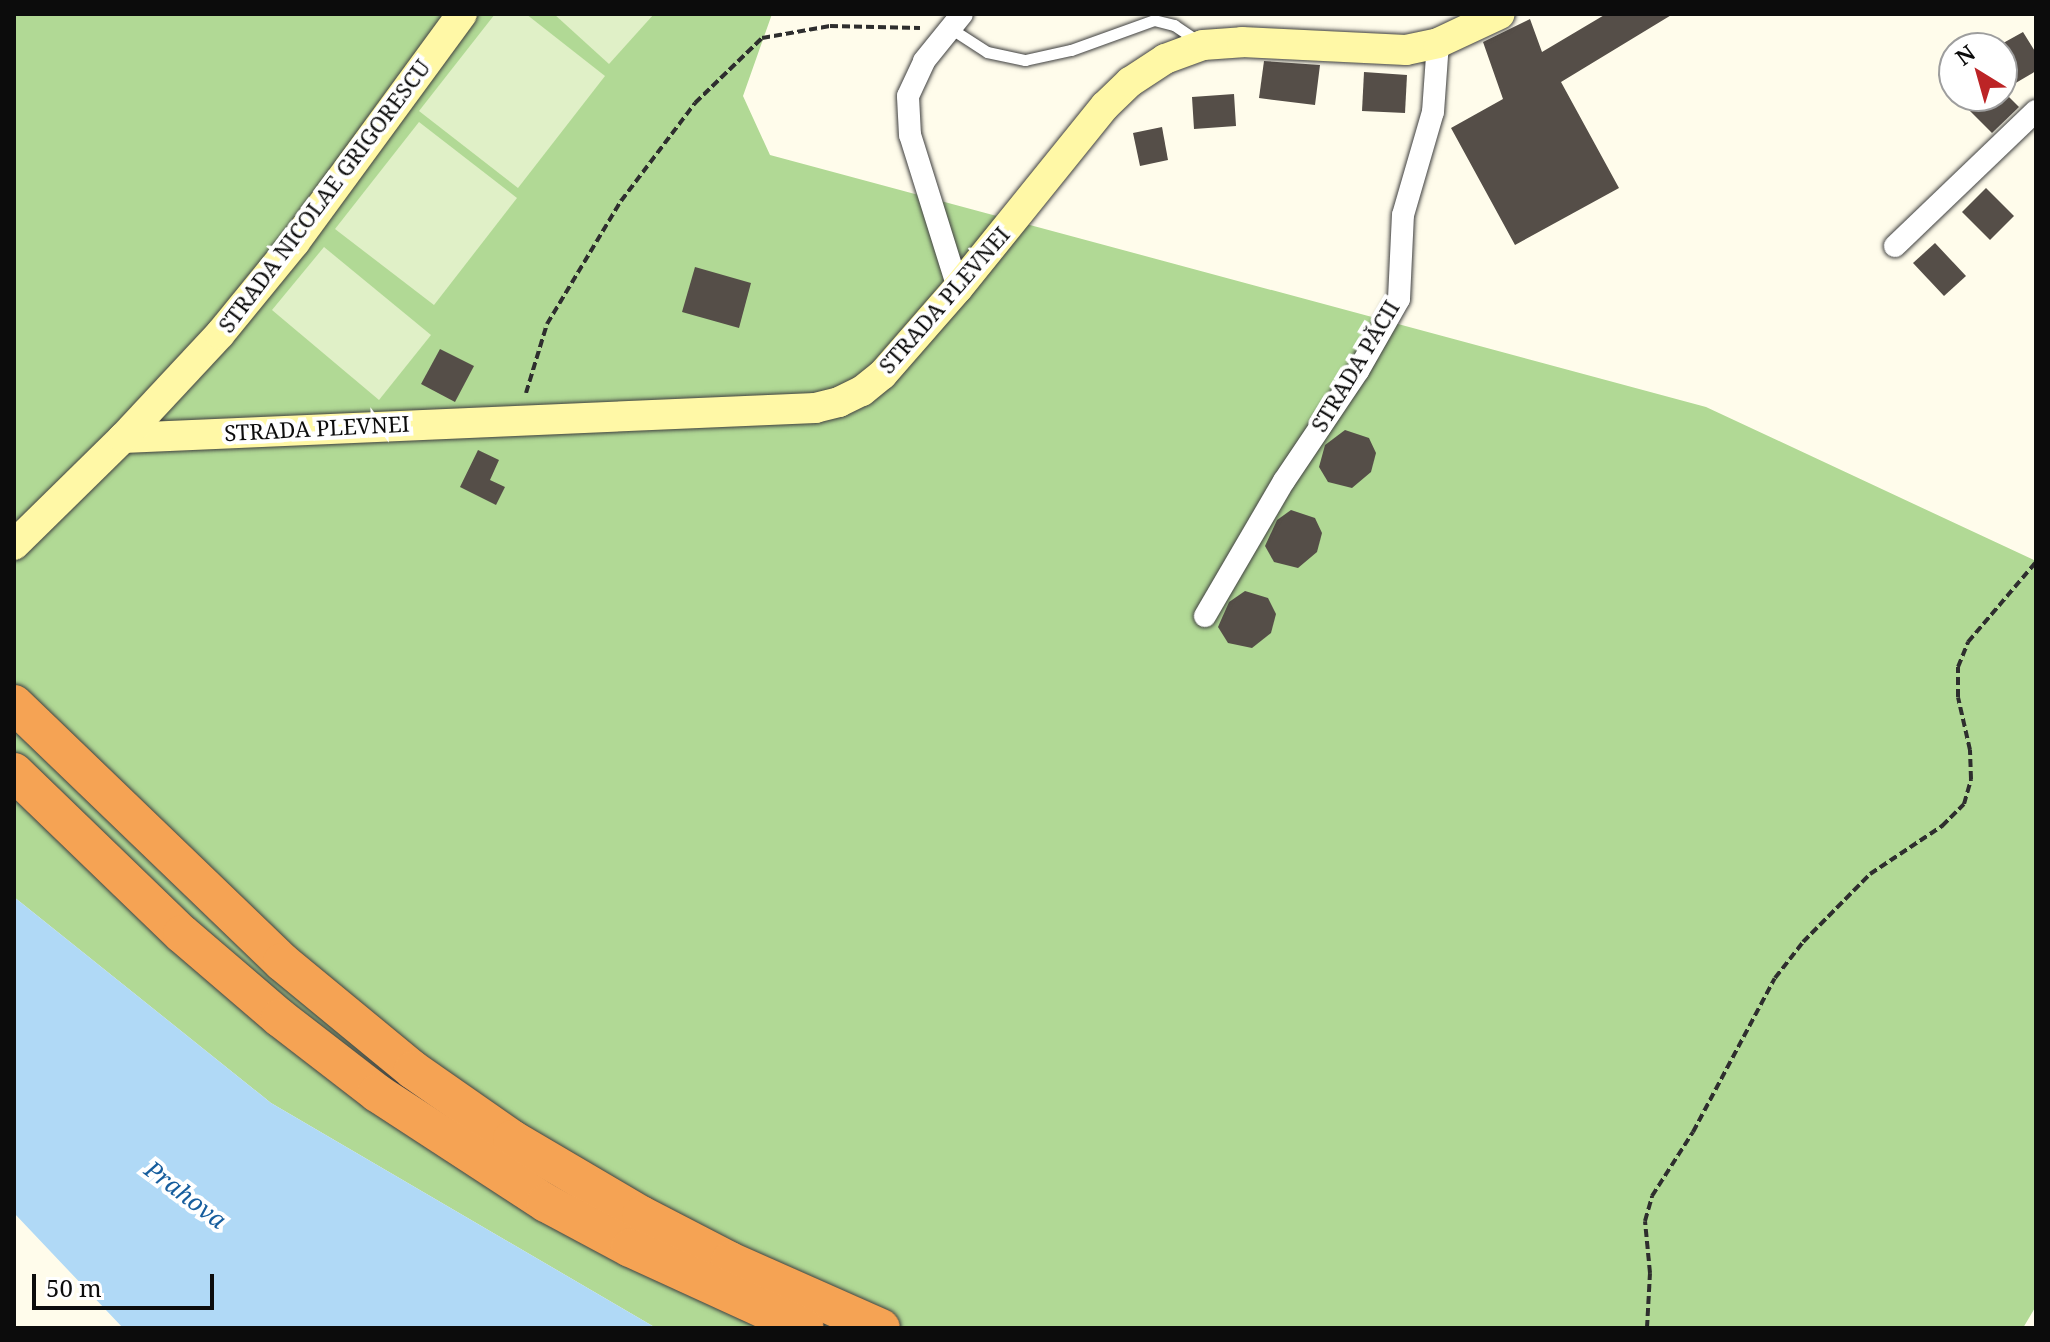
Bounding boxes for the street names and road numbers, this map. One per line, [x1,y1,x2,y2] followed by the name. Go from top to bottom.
[213,54,435,338] street label: STRADA NICOLAE GRIGORESCU
[873,221,1015,379] street label: STRADA PLEVNEI
[1305,295,1405,437] street label: STRADA PĂCII
[224,410,410,446] street label: STRADA PLEVNEI

